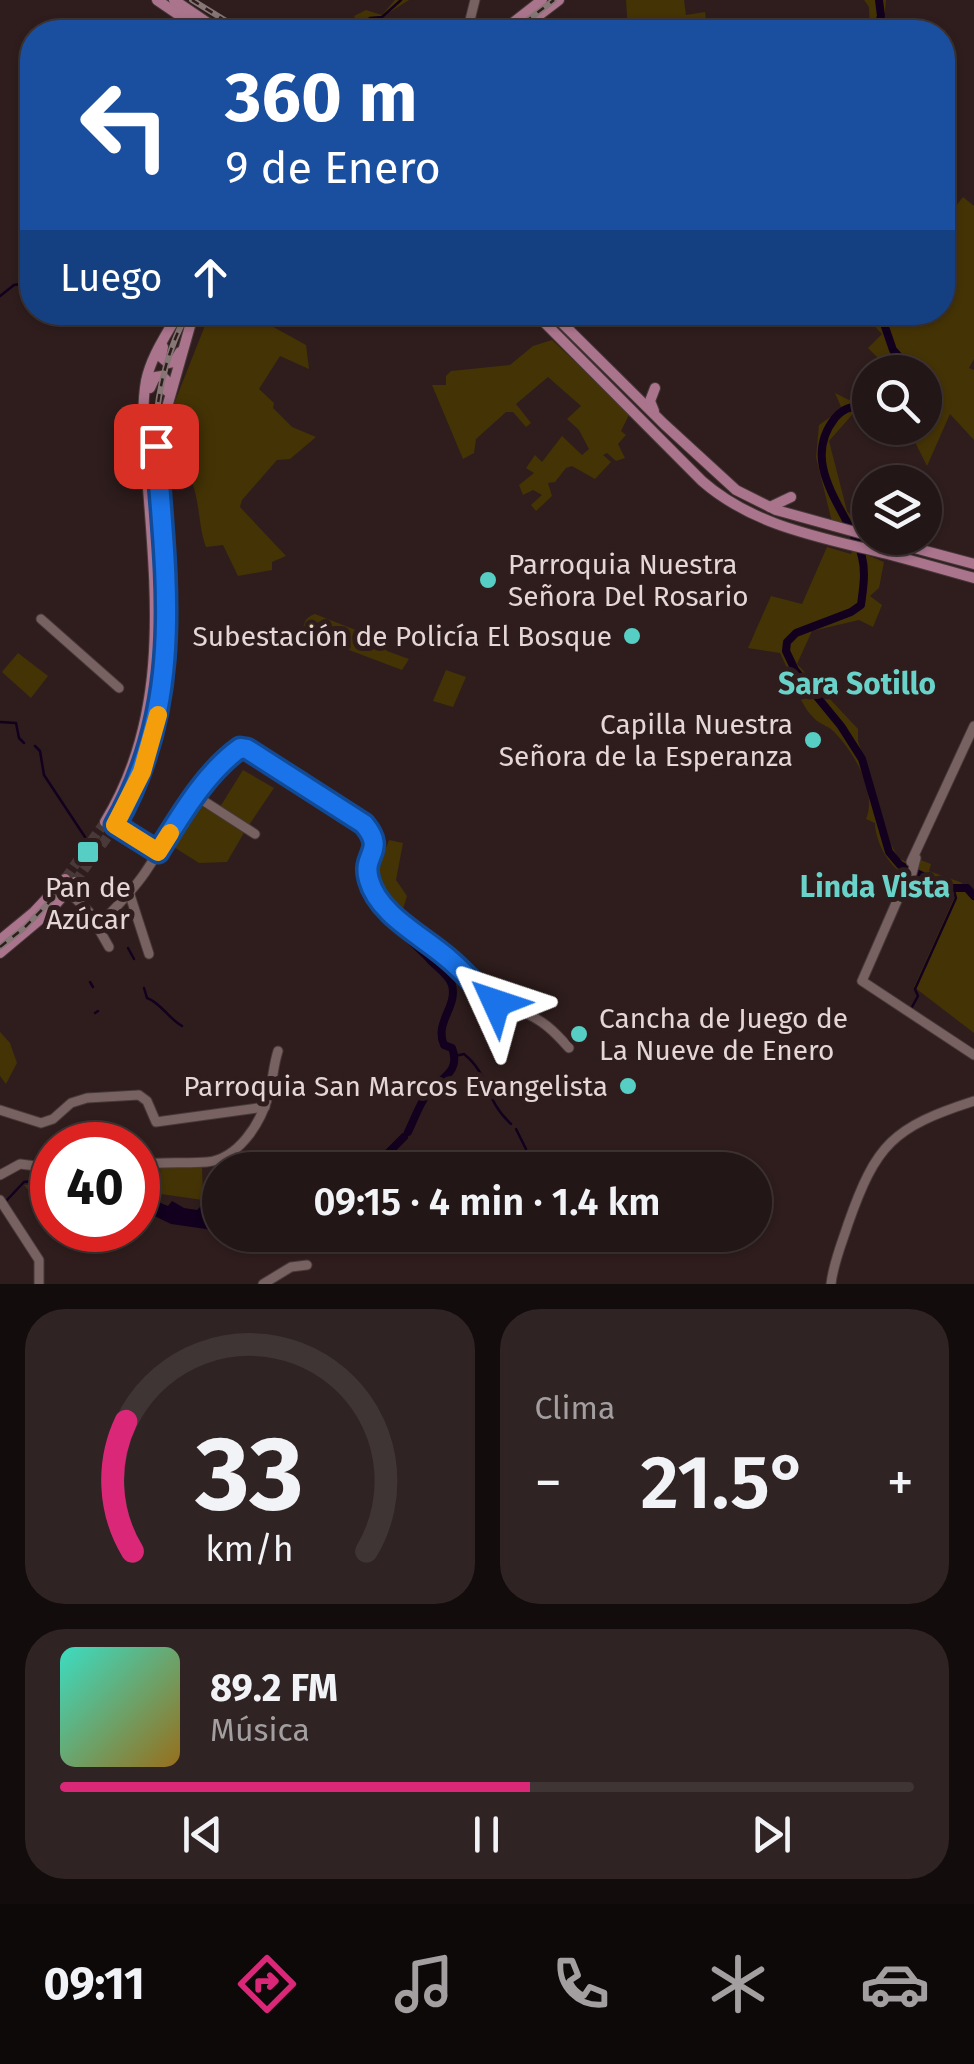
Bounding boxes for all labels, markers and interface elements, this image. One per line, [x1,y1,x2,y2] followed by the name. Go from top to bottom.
[225,56,418,140] text: 360 m
[60,60,190,190] icon: left
[225,141,441,195] text: 9 de Enero
[183,250,238,305] icon: ahead
[60,255,163,301] text: Luego
[852,355,942,555] map controls
[852,355,942,445] button: search
[114,404,199,489] pin
[129,419,184,474] icon: arrive
[852,465,942,555] button: layers
[508,548,749,613] place label: Parroquia Nuestra Señora Del Rosario
[477,569,499,591] marker: Parroquia Nuestra Señora Del Rosario
[192,620,612,653] place label: Subestación de Policía El Bosque
[621,625,643,647] marker: Subestación de Policía El Bosque
[778,666,936,702] district label: Sara Sotillo
[499,708,793,773] place label: Capilla Nuestra Señora de la Esperanza
[802,729,824,751] marker: Capilla Nuestra Señora de la Esperanza
[75,839,101,865] marker: Pan de Azúcar
[800,869,950,905] district label: Linda Vista
[45,871,131,936] place label: Pan de Azúcar
[444,951,548,1055] position arrow
[599,1002,848,1067] place label: Cancha de Juego de La Nueve de Enero
[568,1023,590,1045] marker: Cancha de Juego de La Nueve de Enero
[183,1070,608,1103] place label: Parroquia San Marcos Evangelista
[617,1075,639,1097] marker: Parroquia San Marcos Evangelista
[30,1122,160,1252] speed limit sign: 40
[313,1179,661,1225] text: 09:15 · 4 min · 1.4 km
[535,1389,615,1427] text: Clima
[195,1412,304,1537] text: 33
[641,1438,808,1528] text: 21.5°
[535,1450,562,1516] text: −
[887,1450,914,1516] text: +
[206,1528,294,1570] text: km/h
[210,1665,338,1711] text: 89.2 FM
[210,1711,310,1749] text: Música
[175,1807,230,1862] icon: previous
[459,1807,514,1862] icon: pause
[744,1807,799,1862] icon: next
[232,1949,302,2019] icon: directions
[389,1949,459,2019] icon: music
[546,1949,616,2019] icon: phone
[703,1949,773,2019] icon: climate
[860,1949,930,2019] icon: car
[44,1957,145,2011] text: 09:11

